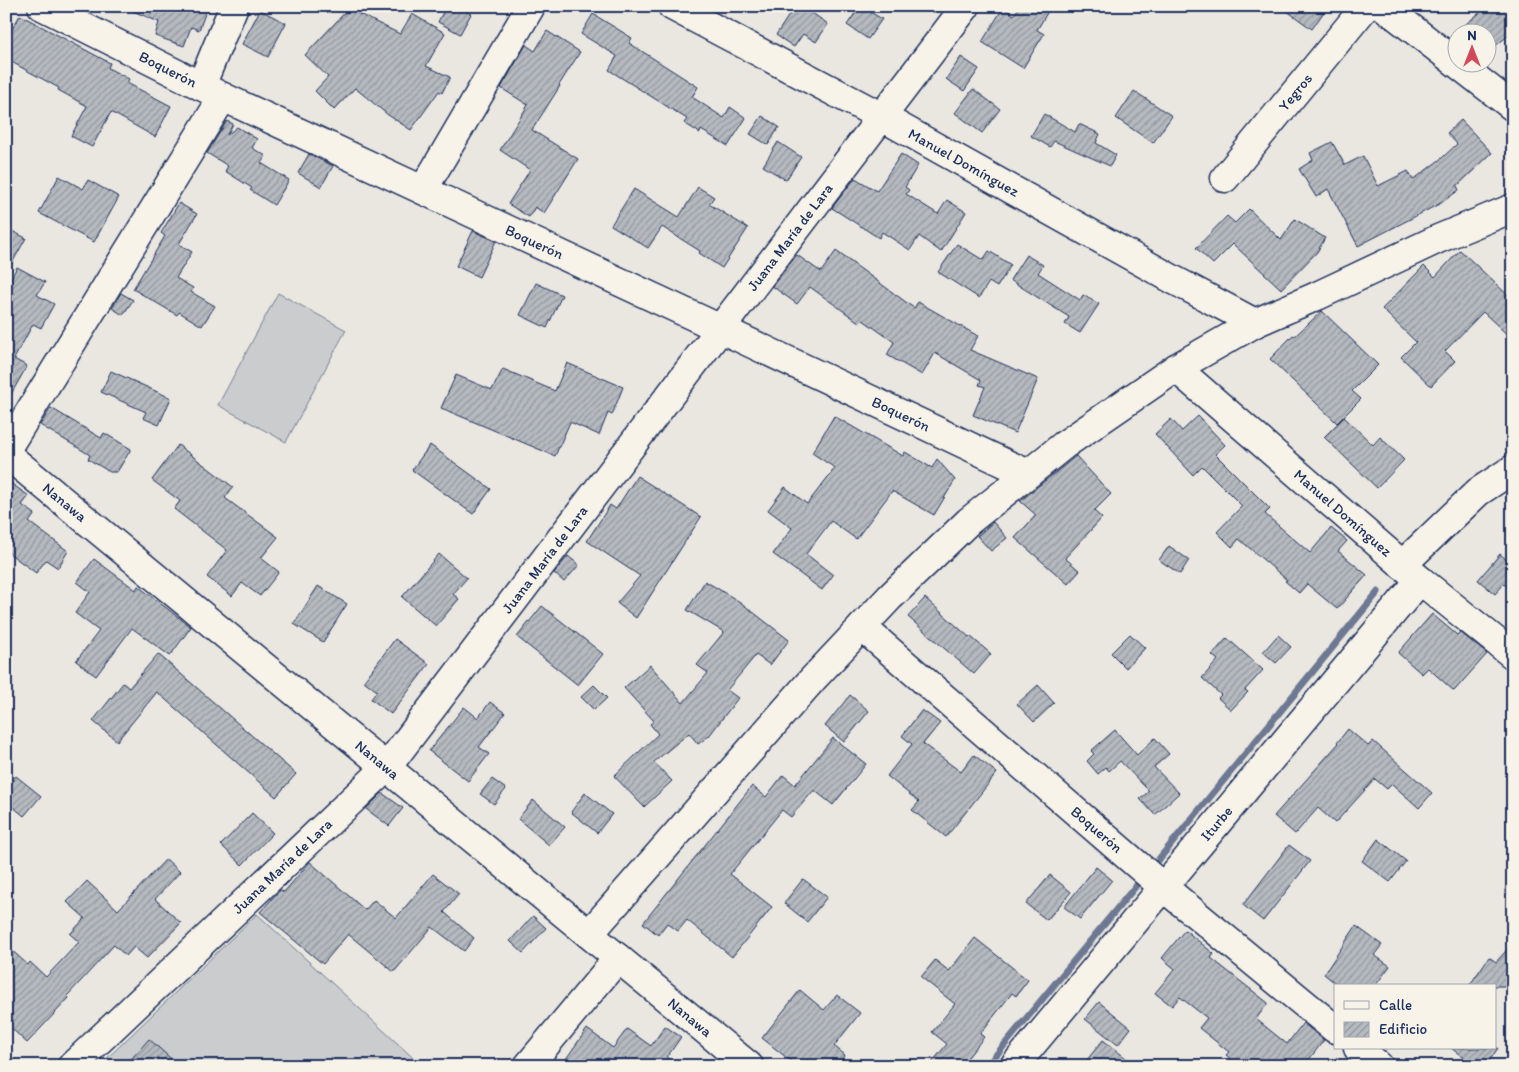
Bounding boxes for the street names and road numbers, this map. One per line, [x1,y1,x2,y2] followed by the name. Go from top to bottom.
[136,47,200,92] street label: Boquerón
[1275,69,1316,115] street label: Yegros
[905,125,1022,201] street label: Manuel Domínguez
[743,179,837,295] street label: Juana María de Lara
[502,221,567,264] street label: Boquerón
[869,393,933,436] street label: Boquerón
[1290,466,1395,560] street label: Manuel Domínguez
[39,479,91,526] street label: Nanawa
[498,502,592,617] street label: Juana María de Lara
[352,736,403,783] street label: Nanawa
[1067,802,1126,857] street label: Boquerón
[1197,802,1236,845] street label: Iturbe
[229,815,336,918] street label: Juana María de Lara
[664,994,716,1041] street label: Nanawa

